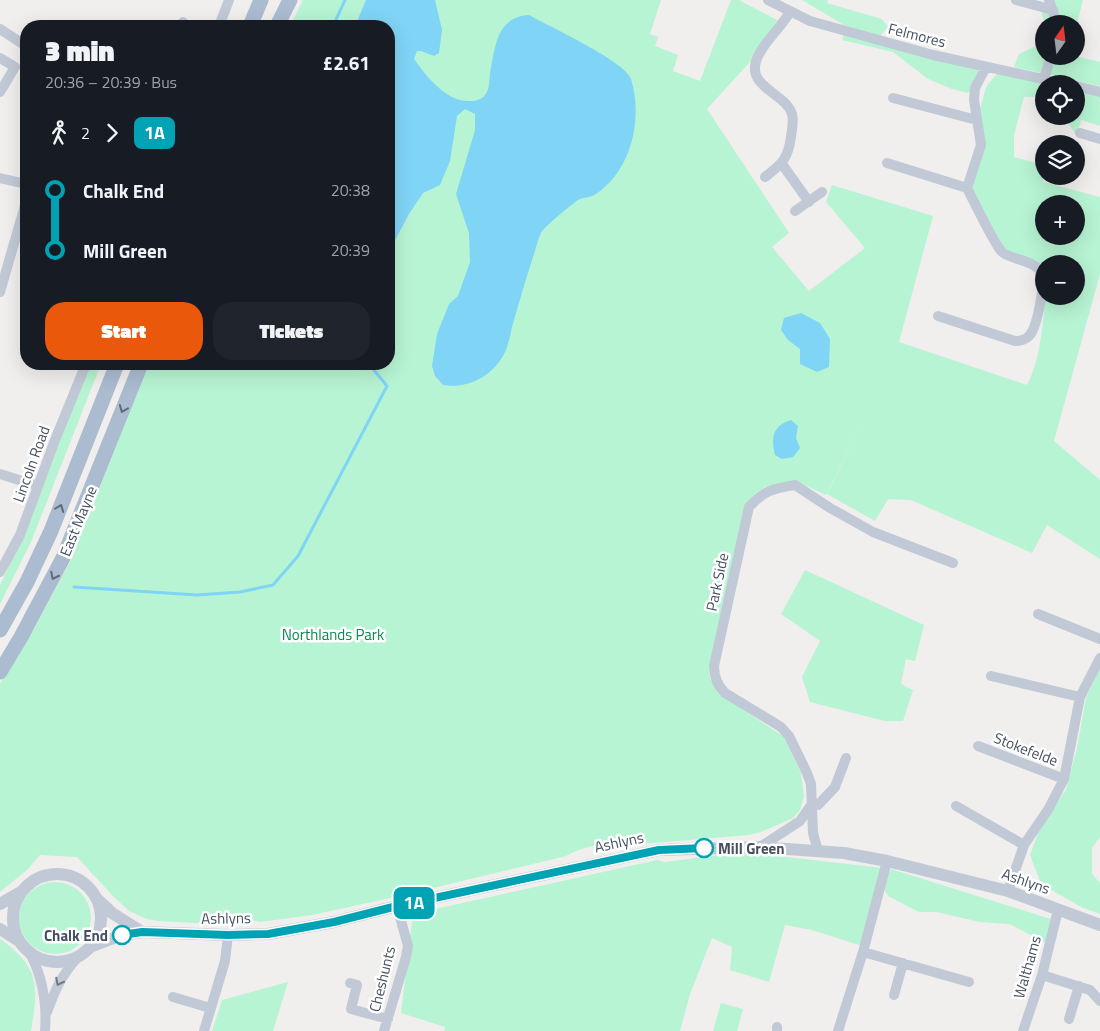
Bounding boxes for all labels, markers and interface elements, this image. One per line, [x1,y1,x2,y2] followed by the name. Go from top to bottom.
[1035,15,1085,65] north arrow
[1035,15,1085,305] map controls
[886,17,948,53] street label: Felmores
[45,29,115,72] text: 3 min
[323,48,370,77] text: £2.61
[45,70,177,94] text: 20:36 – 20:39 · Bus
[1035,75,1085,125] button: locate
[45,119,73,147] icon: walk
[98,119,126,147] icon: forward
[144,119,165,146] text: 1A
[81,121,90,145] text: 2
[1035,135,1085,185] button: layers
[83,176,164,205] text: Chalk End
[331,178,370,202] text: 20:38
[1035,195,1085,245] button: +
[83,236,167,265] text: Mill Green
[331,238,370,262] text: 20:39
[1035,255,1085,305] button: −
[45,302,203,360] button: Start
[213,302,370,360] button: Tickets
[118,404,129,413] one-way arrow
[6,422,56,506] street label: Lincoln Road
[53,482,103,560] street label: East Mayne
[55,504,65,512] one-way arrow
[700,551,734,613] street label: Park Side
[50,570,60,579] one-way arrow
[282,623,384,646] park label: Northlands Park
[991,726,1061,772] street label: Stokefelde
[592,826,646,858] street label: Ashlyns
[718,837,784,860] place label: Mill Green
[694,838,714,858] marker: Mill Green
[999,862,1053,900] street label: Ashlyns
[392,887,436,919] line badge: 1A
[404,889,424,916] text: 1A
[201,906,251,930] street label: Ashlyns
[44,924,108,947] place label: Chalk End
[112,925,132,945] marker: Chalk End
[1007,933,1047,1001] street label: Walthams
[363,944,401,1014] street label: Cheshunts
[55,977,65,986] one-way arrow

